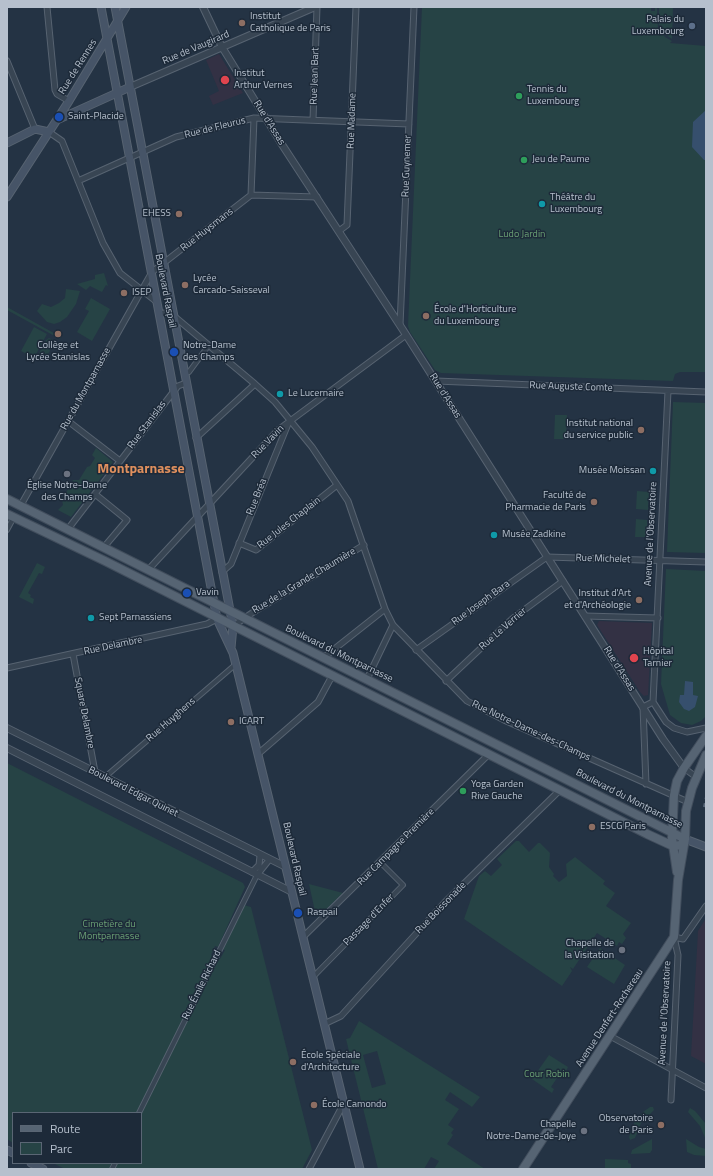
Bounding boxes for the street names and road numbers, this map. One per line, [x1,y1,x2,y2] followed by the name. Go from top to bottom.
[161,29,231,67] street label: Rue de Vaugirard
[56,37,100,97] street label: Rue de Rennes
[308,47,322,105] street label: Rue Jean Bart
[345,93,359,149] street label: Rue Madame
[251,98,287,148] street label: Rue d'Assas
[183,115,247,141] street label: Rue de Fleurus
[400,135,414,197] street label: Rue Guynemer
[178,206,236,254] street label: Rue Huysmans
[152,253,178,329] street label: Boulevard Raspail
[58,346,114,432] street label: Rue du Montparnasse
[427,371,463,421] street label: Rue d'Assas
[529,380,613,394] street label: Rue Auguste Comte
[125,399,169,451] street label: Rue Stanislas
[249,423,287,461] street label: Rue Vavin
[244,477,270,517] street label: Rue Bréa
[642,481,660,587] street label: Avenue de l'Observatoire
[255,495,323,551] street label: Rue Jules Chaplain
[250,545,358,617] street label: Rue de la Grande Chaumière
[575,552,631,566] street label: Rue Michelet
[450,578,512,628] street label: Rue Joseph Bara
[477,605,529,653] street label: Rue Le Verrier
[283,623,395,685] street label: Boulevard du Montparnasse
[83,634,143,658] street label: Rue Delambre
[601,644,637,694] street label: Rue d'Assas
[71,676,97,750] street label: Square Delambre
[144,695,198,745] street label: Rue Huyghens
[470,698,592,764] street label: Rue Notre-Dame-des-Champs
[86,764,180,820] street label: Boulevard Edgar Quinet
[574,767,684,831] street label: Boulevard du Montparnasse
[355,806,437,888] street label: Rue Campagne Première
[280,821,308,897] street label: Boulevard Raspail
[413,880,469,936] street label: Rue Boissonade
[341,892,397,948] street label: Passage d'Enfer
[180,948,224,1022] street label: Rue Émile Richard
[656,960,674,1066] street label: Avenue de l'Observatoire
[574,967,646,1069] street label: Avenue Denfert-Rochereau

